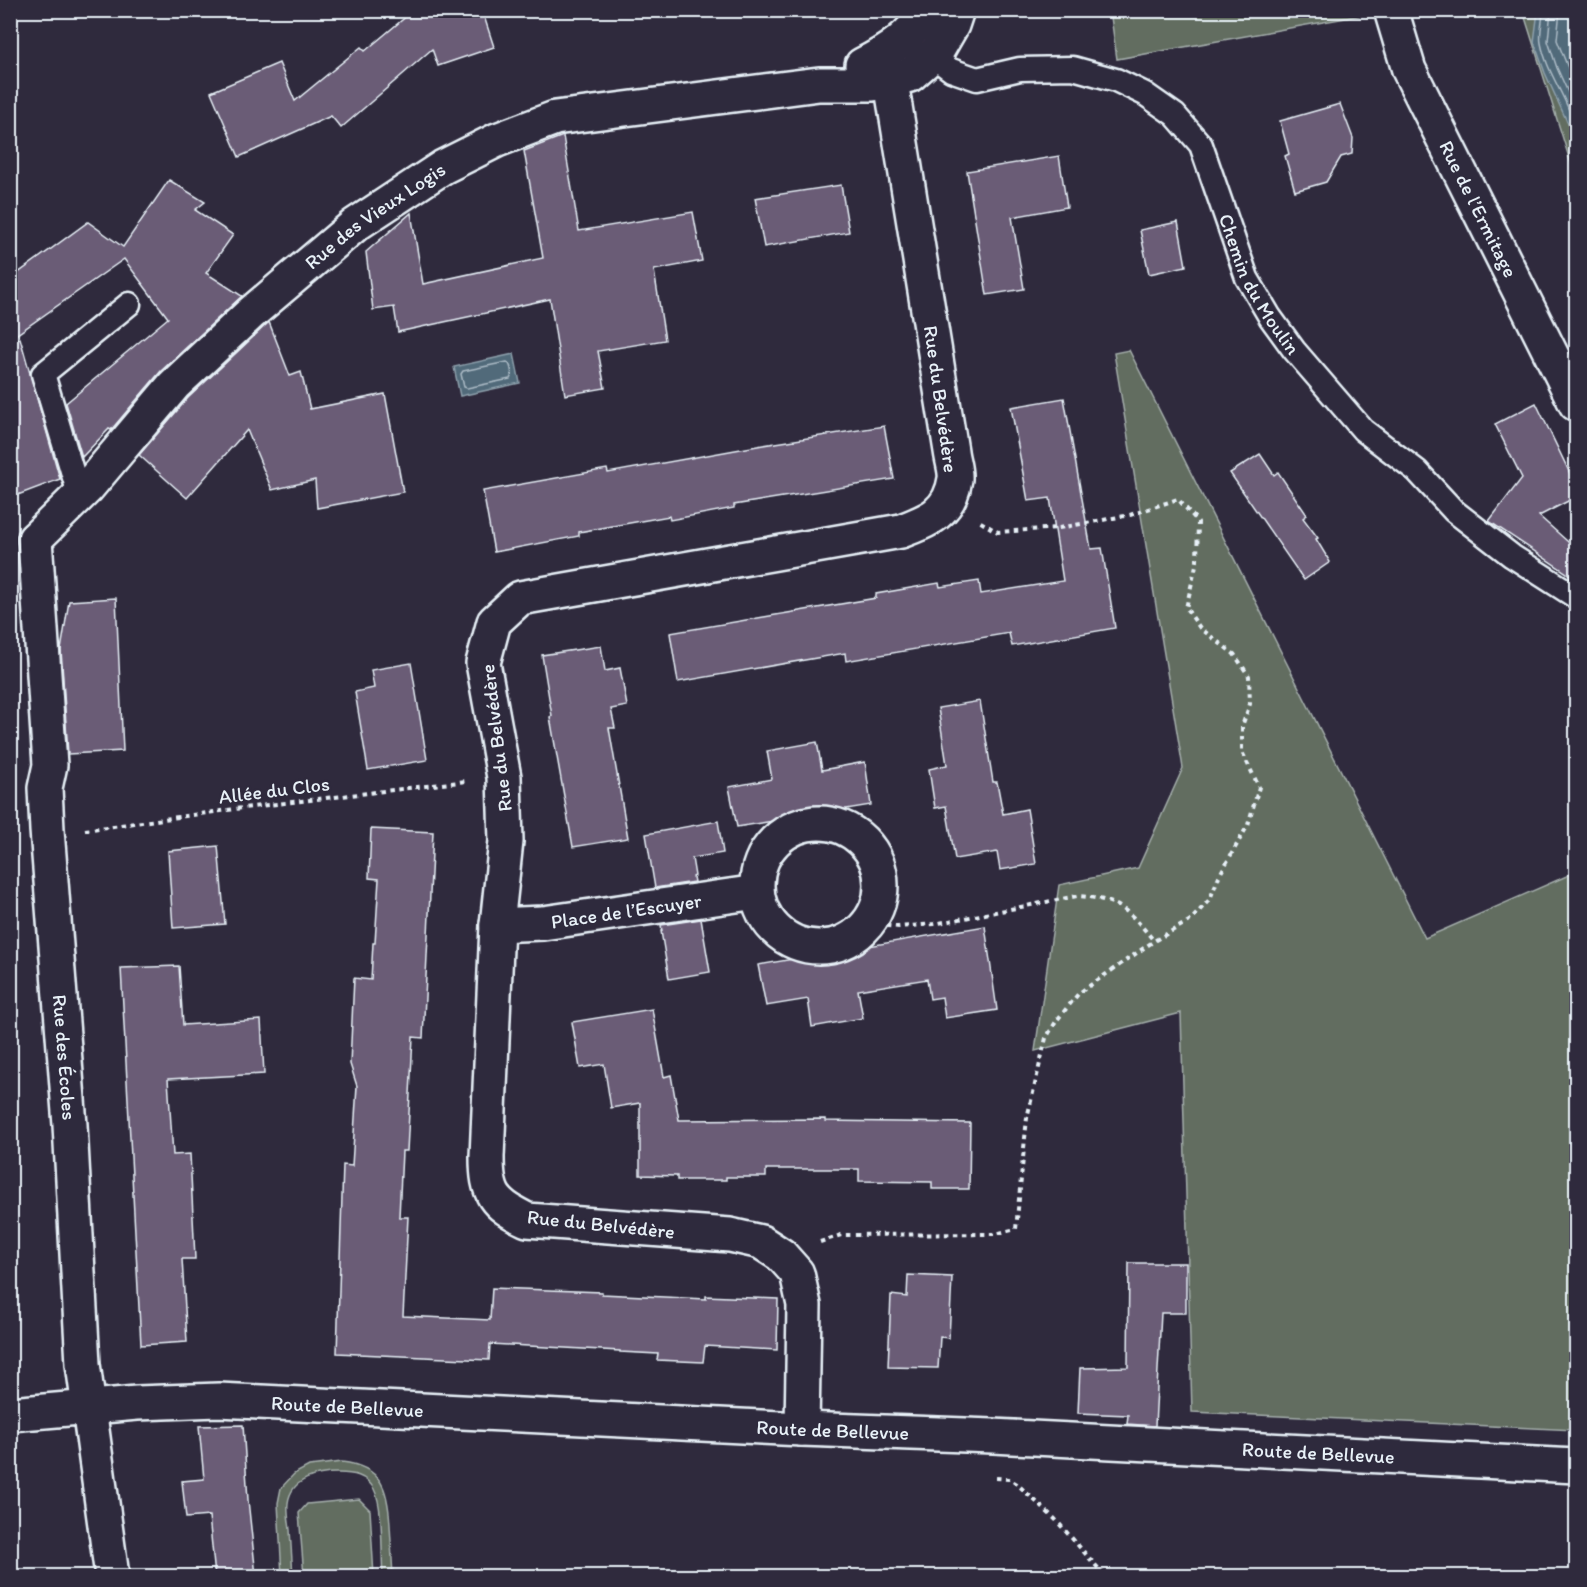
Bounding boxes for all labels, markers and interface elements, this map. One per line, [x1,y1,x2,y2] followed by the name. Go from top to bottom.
[1434,136,1523,281] street label: Rue de l’Ermitage
[300,157,450,274] street label: Rue des Vieux Logis
[1214,211,1305,359] street label: Chemin du Moulin
[919,324,963,474] street label: Rue du Belvédère
[475,663,517,813] street label: Rue du Belvédère
[217,771,331,809] street label: Allée du Clos
[549,888,703,934] street label: Place de l’Escuyer
[48,993,82,1121] street label: Rue des Écoles
[526,1204,676,1244] street label: Rue du Belvédère
[270,1391,424,1422] street label: Route de Bellevue
[756,1415,910,1445] street label: Route de Bellevue
[1241,1437,1395,1469] street label: Route de Bellevue

